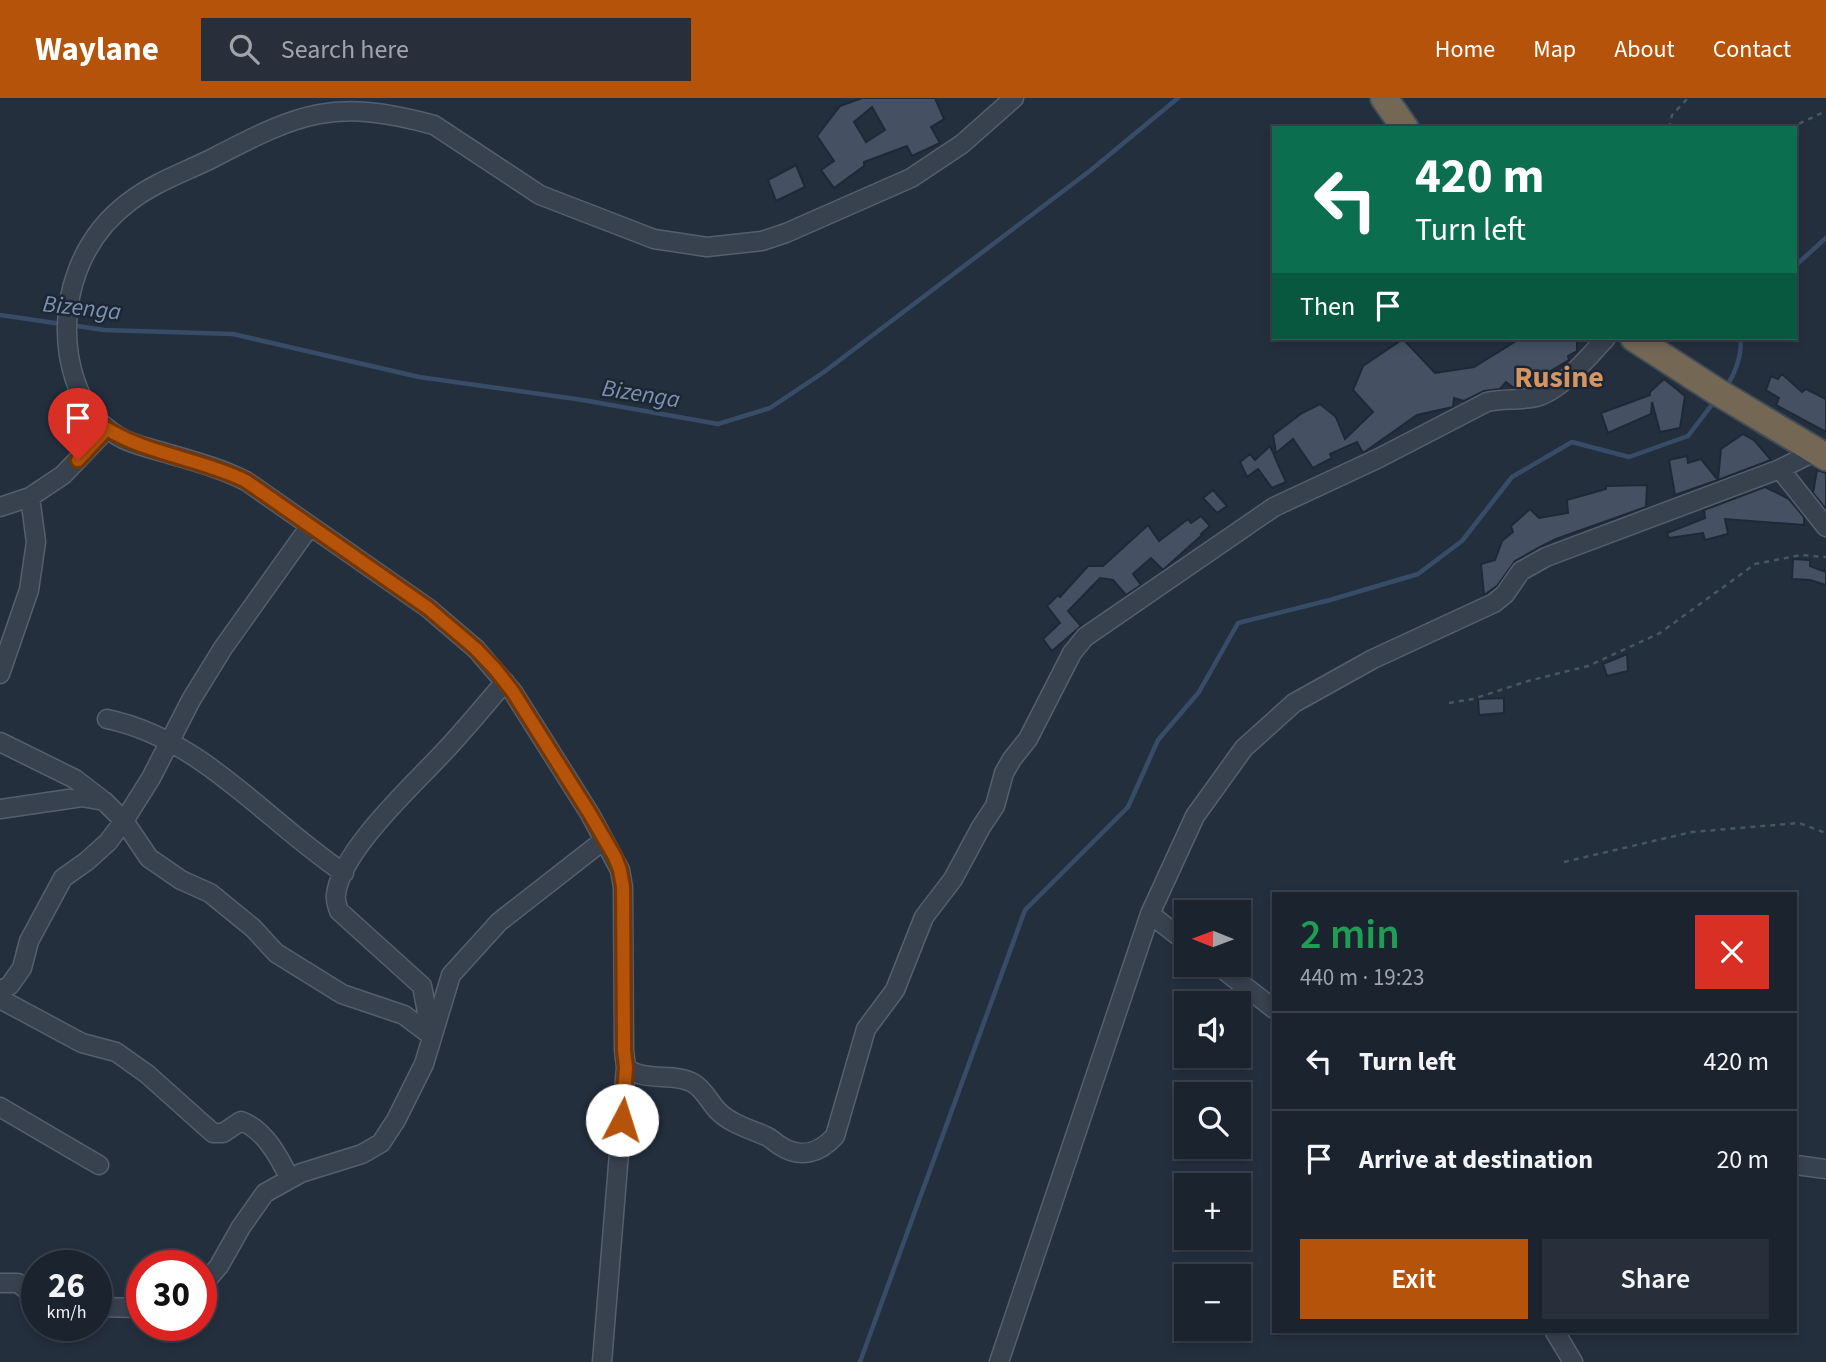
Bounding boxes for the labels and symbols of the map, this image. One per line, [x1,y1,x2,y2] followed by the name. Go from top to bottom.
[41,286,123,330] water label: Bizenga
[1514,356,1604,399] district label: Rusine
[599,371,683,417] water label: Bizenga
[48,388,108,460] pin
[1174,900,1251,976] north arrow
[585,1083,659,1157] position arrow
[126,1250,217,1341] speed limit sign: 30

